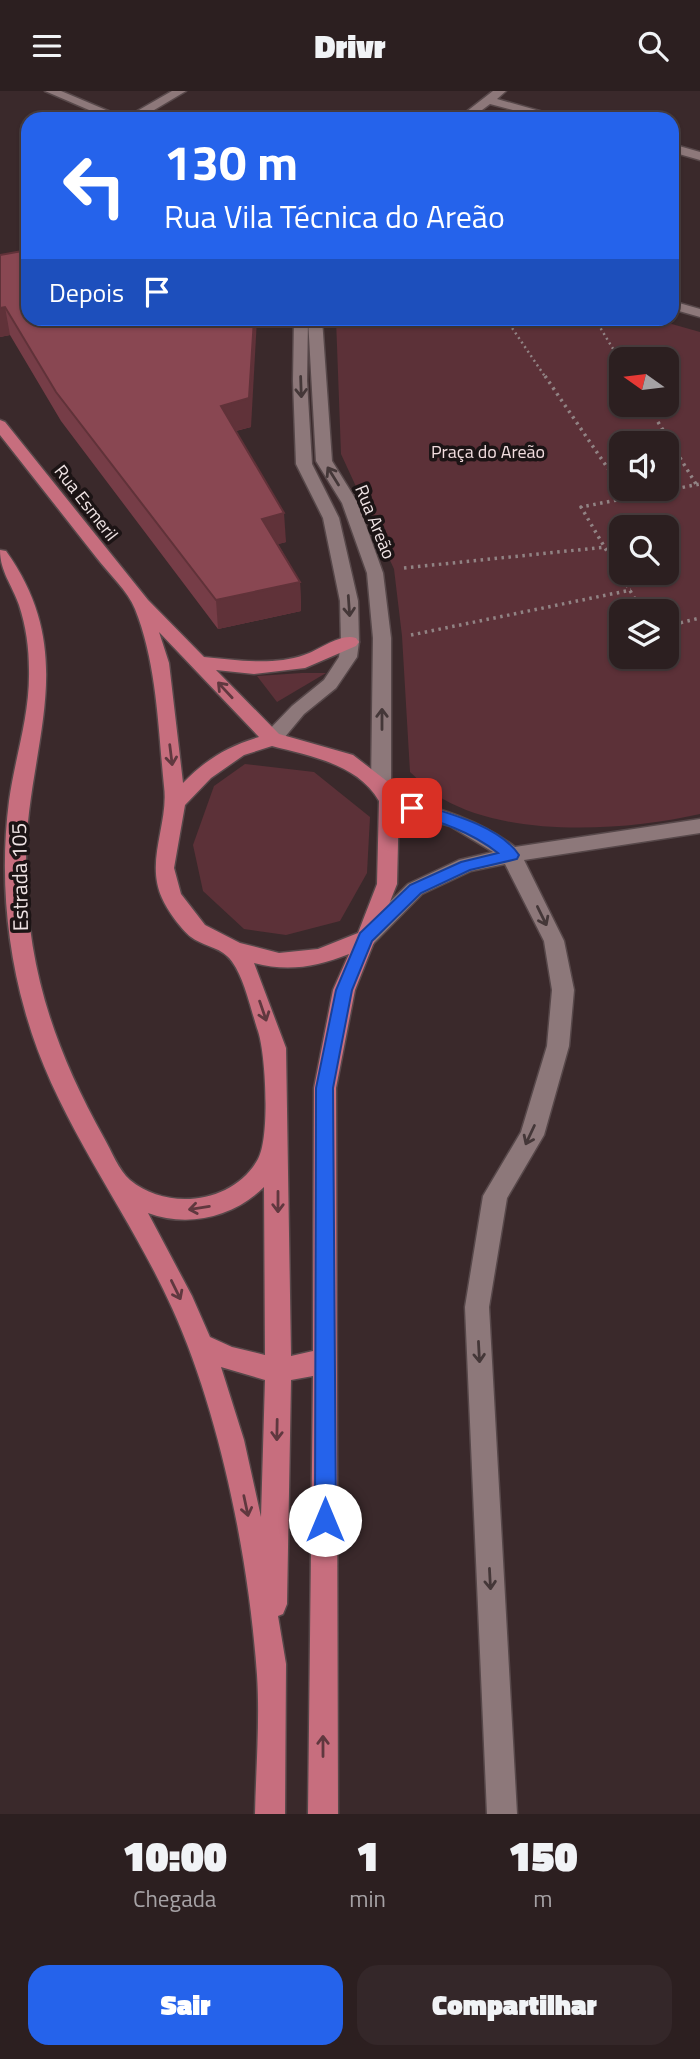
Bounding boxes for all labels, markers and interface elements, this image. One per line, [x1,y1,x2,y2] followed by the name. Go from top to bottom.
[315,22,385,70] text: Drivr
[28,27,66,65] icon: menu
[634,27,672,65] icon: search
[164,124,298,199] text: 130 m
[49,140,140,231] icon: left
[164,192,505,240] text: Rua Vila Técnica do Areão
[49,273,124,312] text: Depois
[138,273,176,311] icon: arrive
[609,347,679,417] north arrow
[609,347,679,669] map controls
[294,375,307,398] one-way arrow
[609,431,679,501] button: sound
[431,438,545,465] park label: Praça do Areão
[48,459,125,547] street label: Rua Esmeril
[326,467,340,487] one-way arrow
[348,481,403,563] street label: Rua Areão
[609,515,679,585] button: search
[343,594,356,617] one-way arrow
[609,599,679,669] button: layers
[217,682,234,699] one-way arrow
[375,707,389,730] one-way arrow
[164,744,177,766] one-way arrow
[382,778,442,838] pin
[393,789,431,827] icon: arrive
[2,823,36,931] street label: Estrada 105
[535,905,549,926] one-way arrow
[258,1000,270,1022] one-way arrow
[523,1124,536,1145] one-way arrow
[271,1190,285,1213] one-way arrow
[188,1202,211,1215] one-way arrow
[170,1279,184,1300] one-way arrow
[473,1340,486,1363] one-way arrow
[270,1418,284,1441] one-way arrow
[288,1483,362,1557] position arrow
[240,1494,253,1517] one-way arrow
[484,1567,497,1590] one-way arrow
[316,1735,330,1758] one-way arrow
[122,1823,227,1887] text: 10:00
[356,1823,379,1887] text: 1
[508,1823,578,1887] text: 150
[133,1881,216,1916] text: Chegada
[349,1881,386,1916] text: min
[533,1881,553,1916] text: m
[28,1965,343,2045] button: Sair
[357,1965,672,2045] button: Compartilhar

